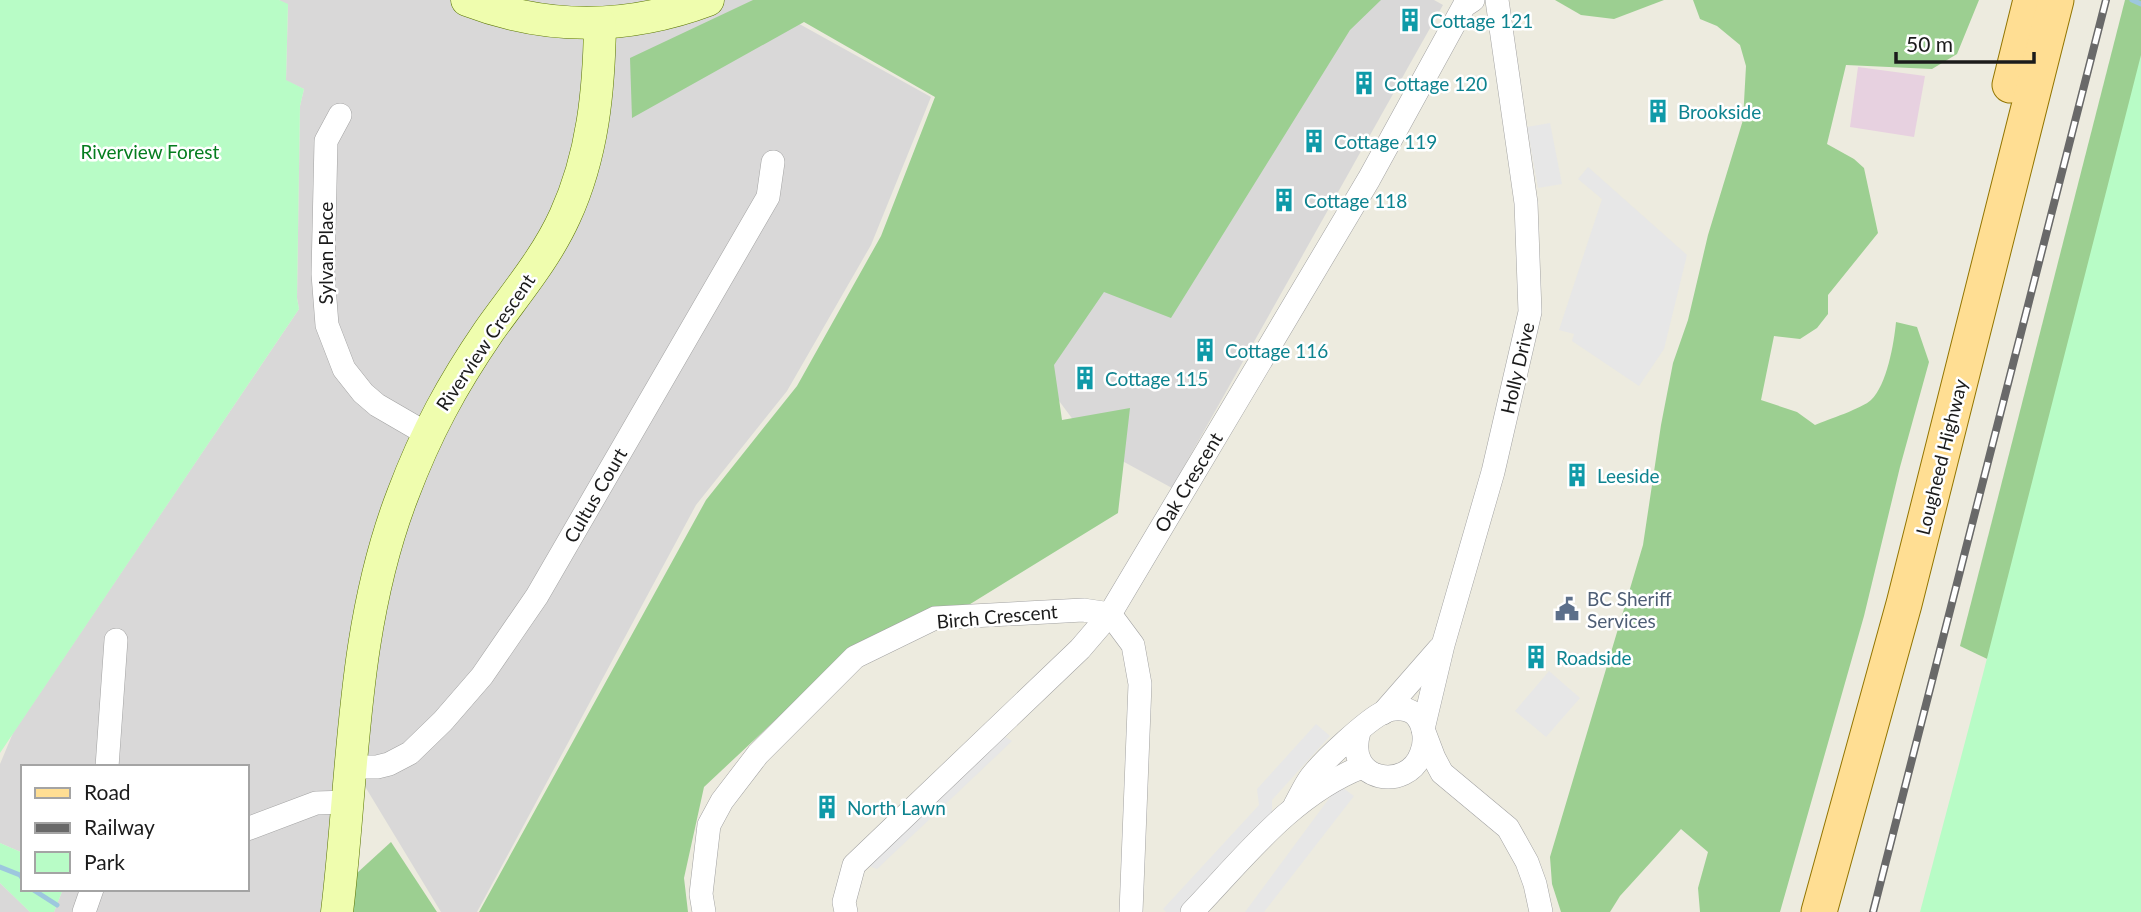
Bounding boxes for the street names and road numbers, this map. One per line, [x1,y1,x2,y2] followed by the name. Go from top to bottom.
[314,202,337,304] street label: Sylvan Place
[431,269,539,415] street label: Riverview Crescent
[1495,320,1539,416] street label: Holly Drive
[1911,377,1972,537] street label: Lougheed Highway
[1149,428,1227,536] street label: Oak Crescent
[559,443,631,547] street label: Cultus Court
[936,599,1059,633] street label: Birch Crescent

